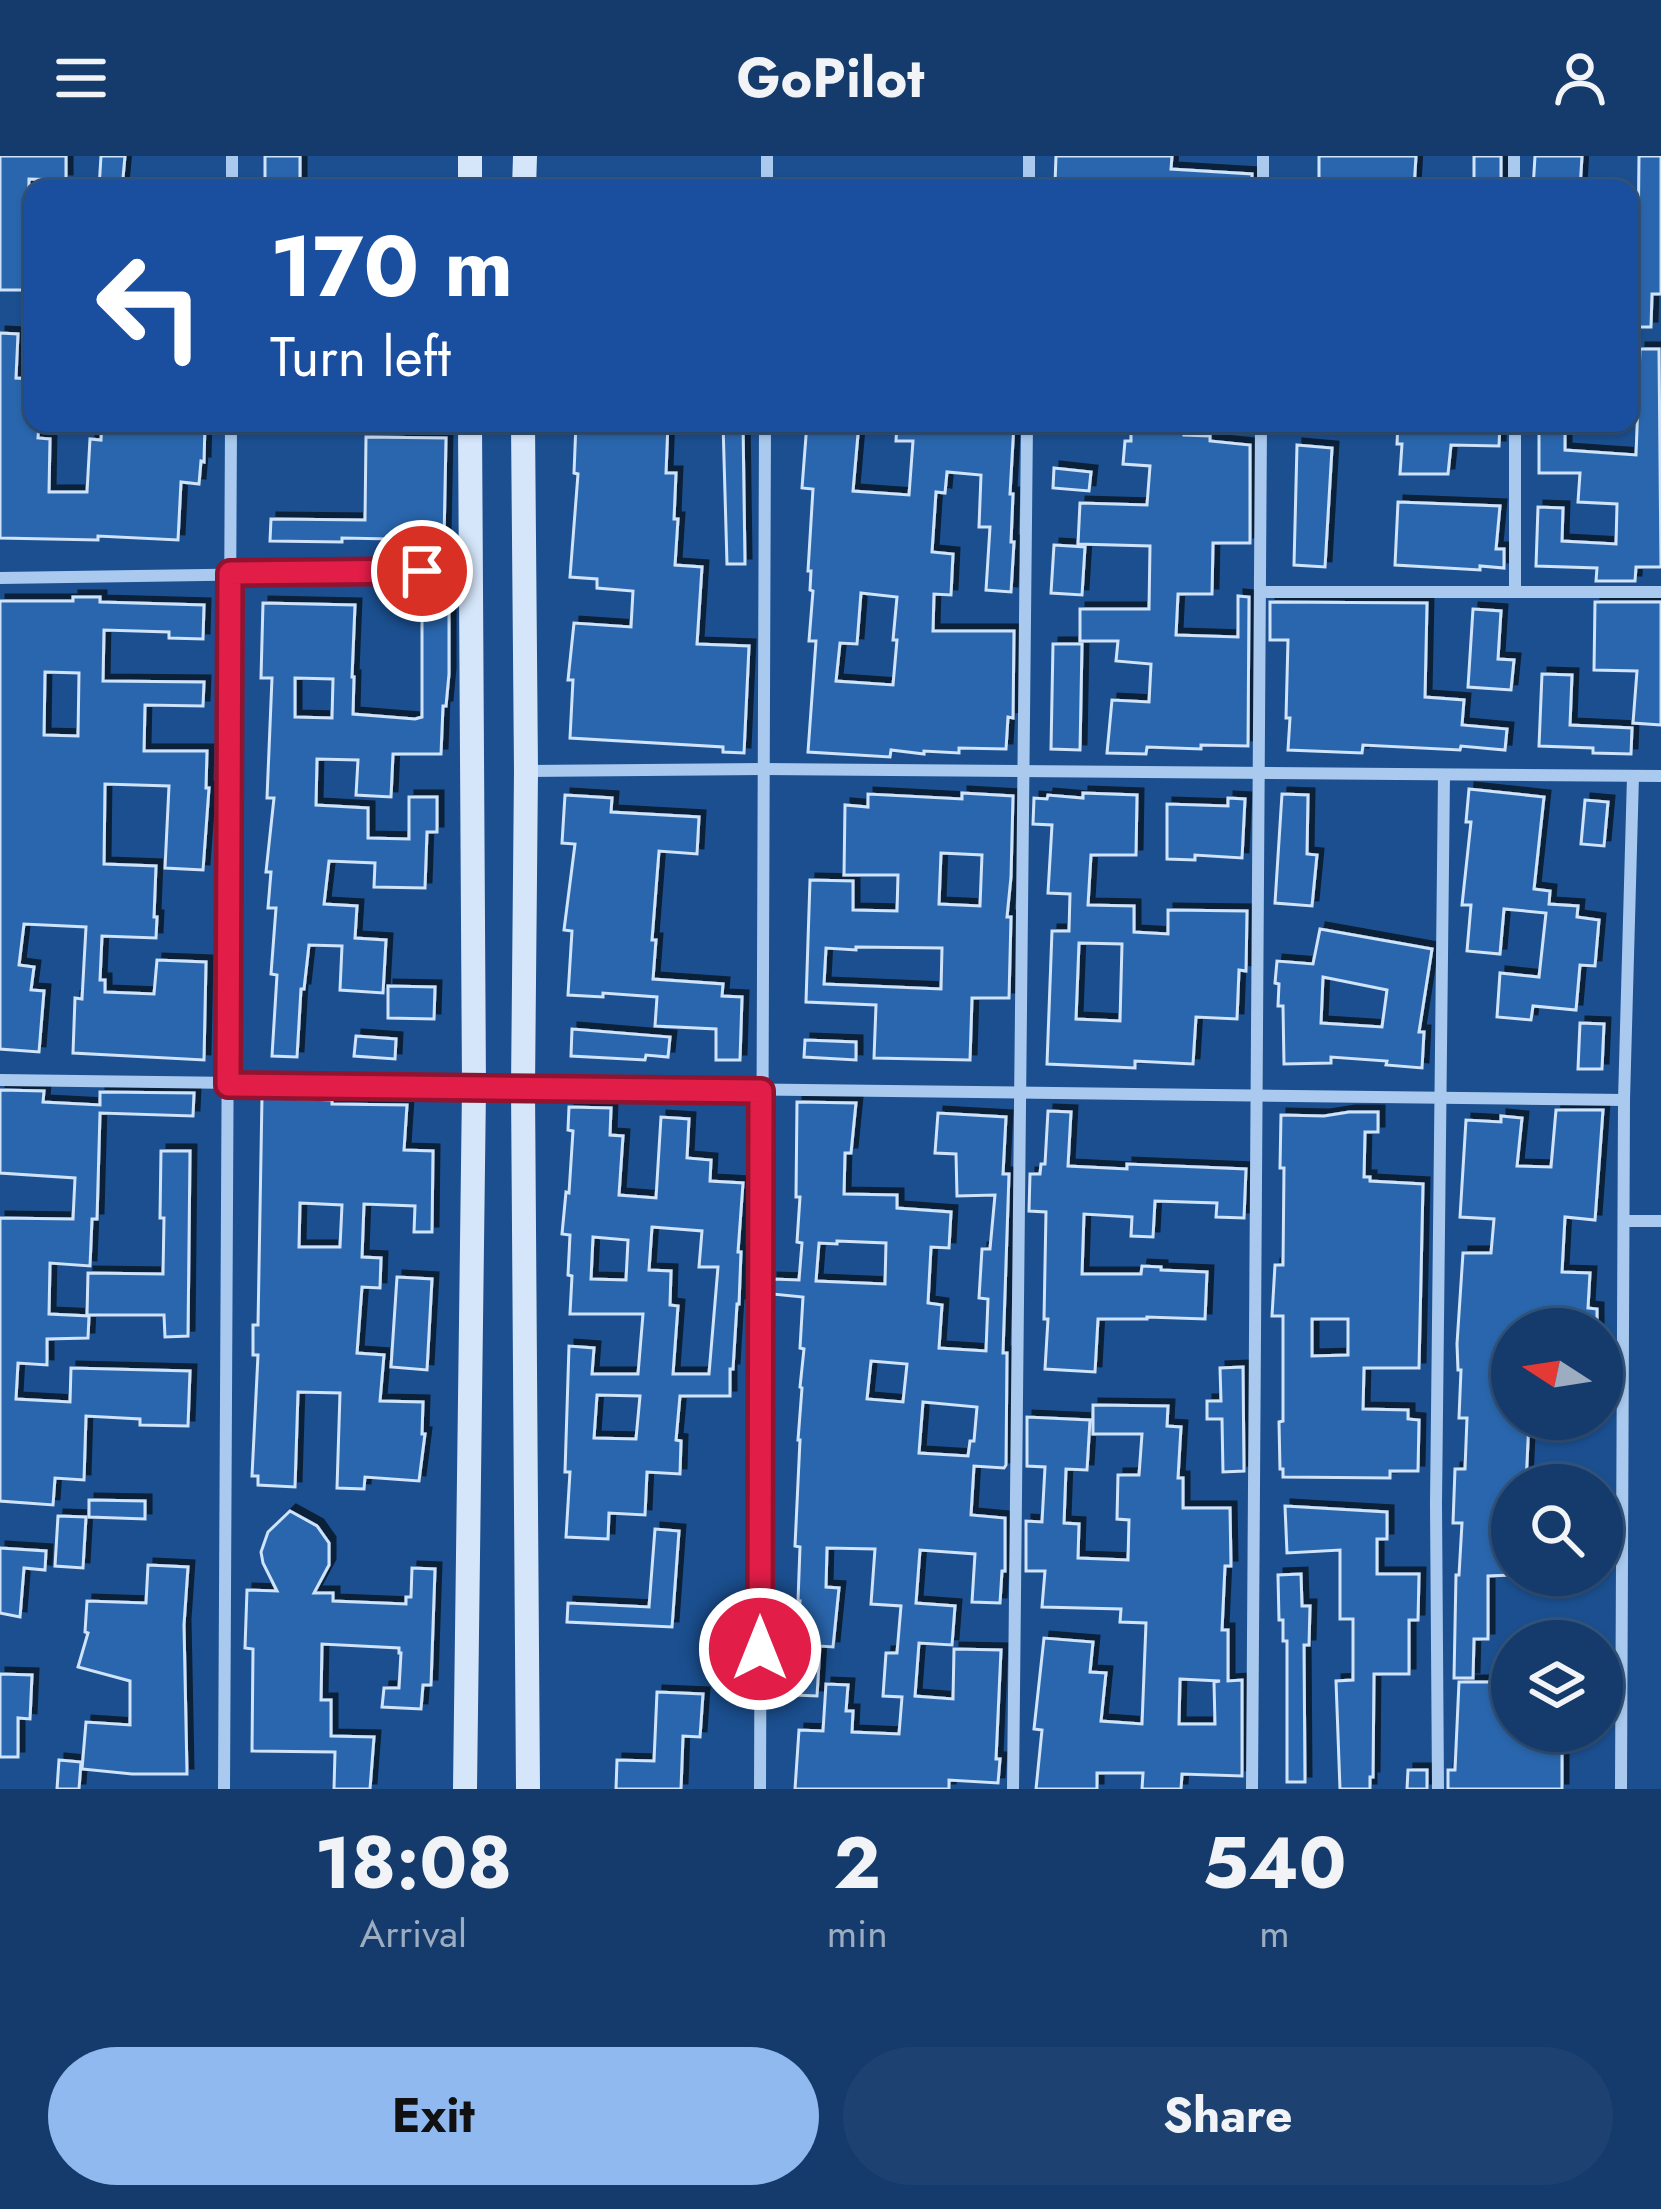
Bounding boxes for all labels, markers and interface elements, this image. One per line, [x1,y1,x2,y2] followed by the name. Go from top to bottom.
[737,39,924,117] text: GoPilot
[48,45,114,111] icon: menu
[1547,45,1613,111] icon: person
[270,206,513,328] text: 170 m
[72,228,228,384] icon: left
[270,318,451,396] text: Turn left
[371,520,473,622] pin
[389,538,455,604] icon: arrive
[1491,1308,1623,1440] north arrow
[1491,1308,1623,1752] map controls
[1491,1464,1623,1596] button: search
[697,1586,823,1712] position arrow
[1491,1620,1623,1752] button: layers
[314,1811,512,1915] text: 18:08
[834,1811,881,1915] text: 2
[1202,1811,1347,1915] text: 540
[360,1905,467,1962] text: Arrival
[827,1905,888,1962] text: min
[1259,1905,1290,1962] text: m
[48,2047,819,2185] button: Exit
[843,2047,1613,2185] button: Share

